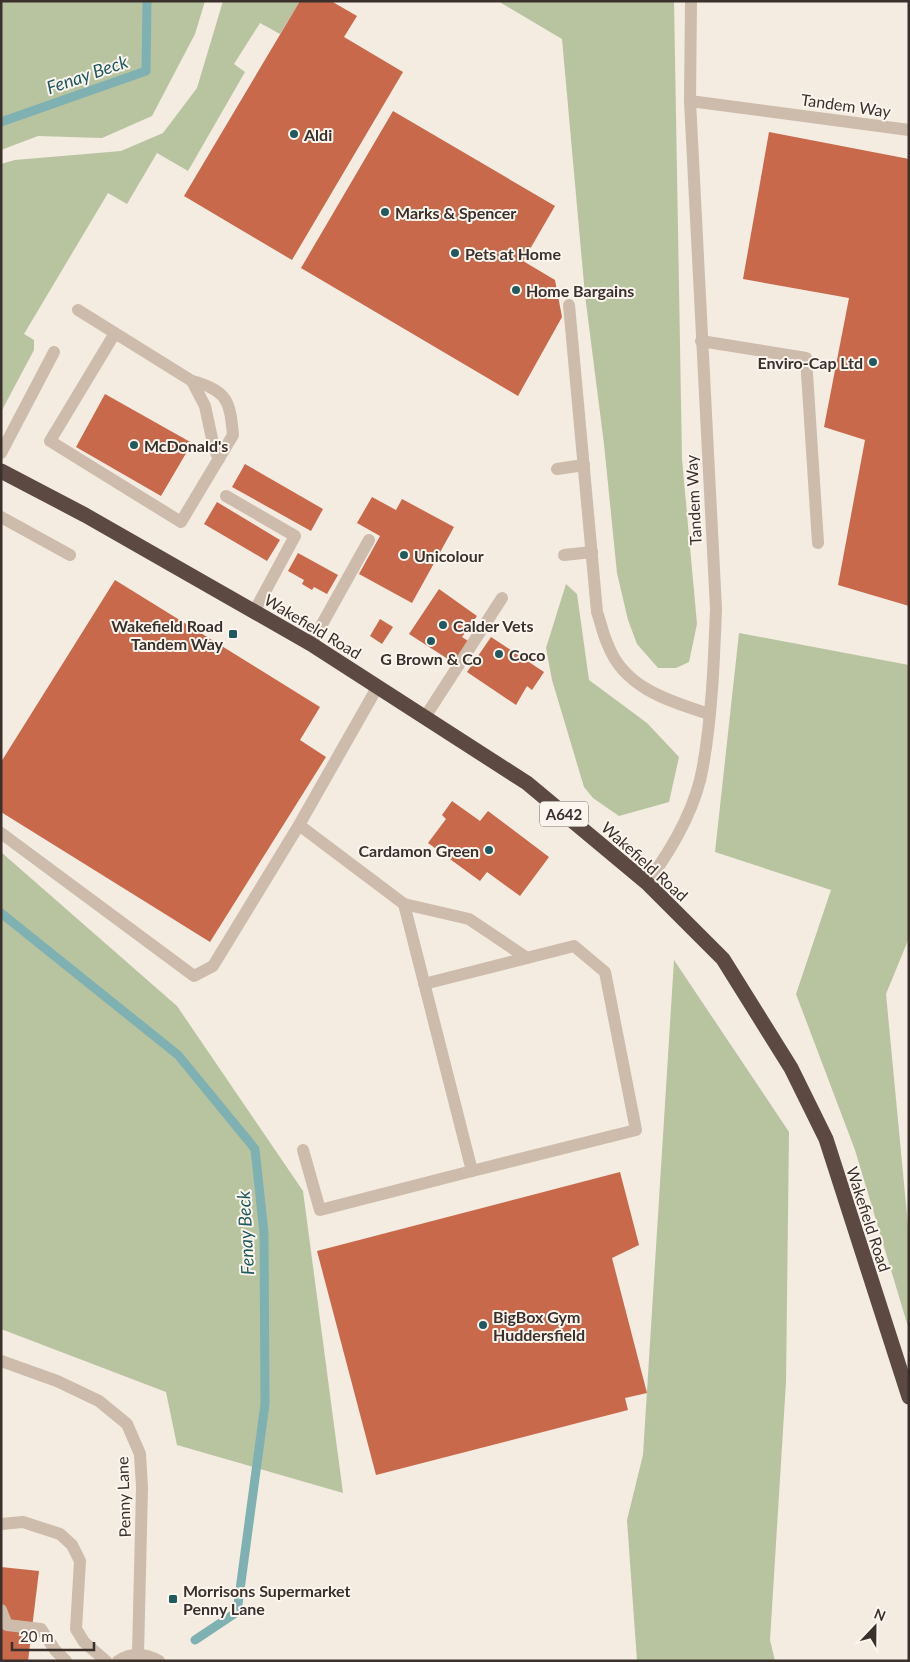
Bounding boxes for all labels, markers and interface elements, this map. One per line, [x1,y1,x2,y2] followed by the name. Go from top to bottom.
[43,50,131,98] water label: Fenay Beck
[800,89,893,121] street label: Tandem Way
[303,125,332,144] place label: Aldi
[288,128,300,140] marker: Aldi
[395,203,516,222] place label: Marks & Spencer
[379,206,391,218] marker: Marks & Spencer
[465,244,561,263] place label: Pets at Home
[449,247,461,259] marker: Pets at Home
[526,281,634,300] place label: Home Bargains
[510,284,522,296] marker: Home Bargains
[757,353,863,372] place label: Enviro-Cap Ltd
[867,356,879,368] marker: Enviro-Cap Ltd
[144,436,228,455] place label: McDonald's
[128,439,140,451] marker: McDonald's
[681,454,705,546] street label: Tandem Way
[414,546,484,565] place label: Unicolour
[398,549,410,561] marker: Unicolour
[261,590,365,662] street label: Wakefield Road
[111,616,224,653] place label: Wakefield Road Tandem Way
[453,616,534,635] place label: Calder Vets
[437,619,449,631] marker: Calder Vets
[227,628,239,640] marker: Wakefield Road Tandem Way
[425,635,437,647] marker: G Brown & Co
[509,645,545,664] place label: Coco
[493,648,505,660] marker: Coco
[380,649,482,668] place label: G Brown & Co
[540,802,588,826] road number: A642
[598,817,692,905] street label: Wakefield Road
[358,841,479,860] place label: Cardamon Green
[483,844,495,856] marker: Cardamon Green
[843,1164,895,1274] street label: Wakefield Road
[232,1190,258,1276] water label: Fenay Beck
[493,1307,585,1344] place label: BigBox Gym Huddersfield
[477,1319,489,1331] marker: BigBox Gym Huddersfield
[112,1456,134,1538] street label: Penny Lane
[183,1581,351,1618] place label: Morrisons Supermarket Penny Lane
[167,1593,179,1605] marker: Morrisons Supermarket Penny Lane
[850,1602,900,1652] north arrow
[872,1605,888,1624] text: N
[12,1620,95,1652] scale bar
[20,1627,54,1645] text: 20 m

